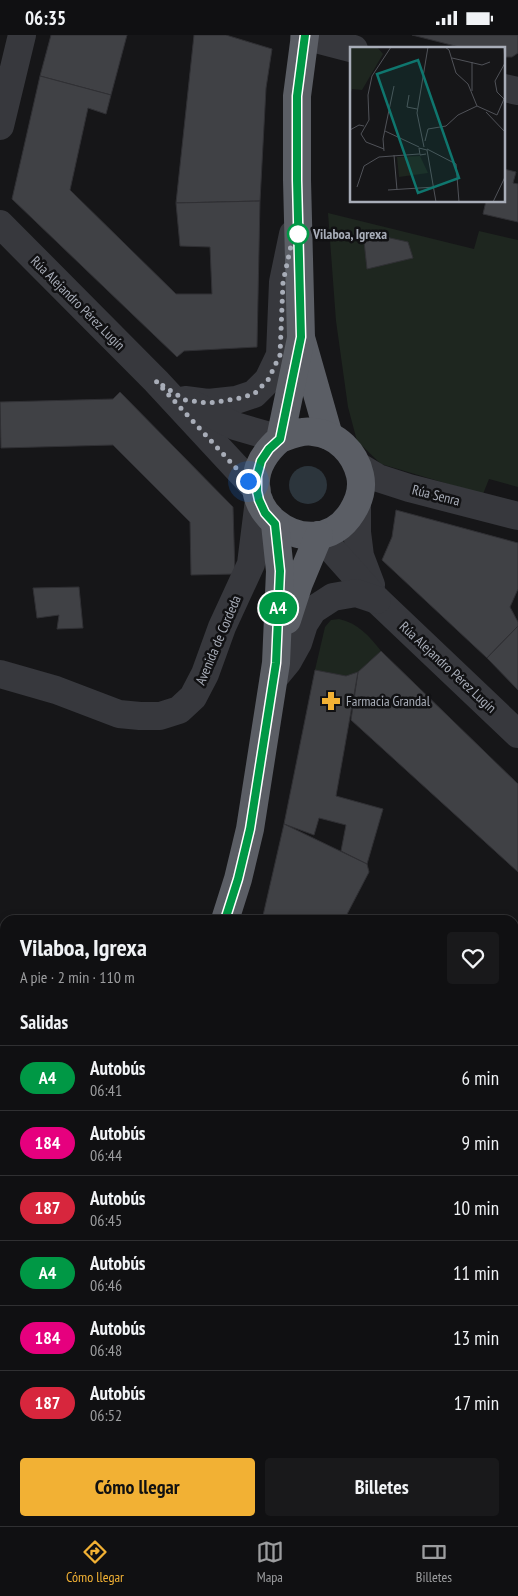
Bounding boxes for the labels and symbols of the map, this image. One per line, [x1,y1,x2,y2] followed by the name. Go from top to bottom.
[350,47,506,203] inset map
[287,223,309,245] marker: Vilaboa, Igrexa
[312,225,387,243] place label: Vilaboa, Igrexa
[27,252,129,354] street label: Rúa Alejandro Pérez Lugín
[236,469,261,494] your location
[410,480,462,510] street label: Rúa Senra
[256,592,300,624] line badge: A4
[191,593,245,687] street label: Avenida de Cordeda
[396,617,500,717] street label: Rúa Alejandro Pérez Lugín
[320,690,342,712] pharmacy icon: Farmacia Grandal
[346,692,431,710] place label: Farmacia Grandal

